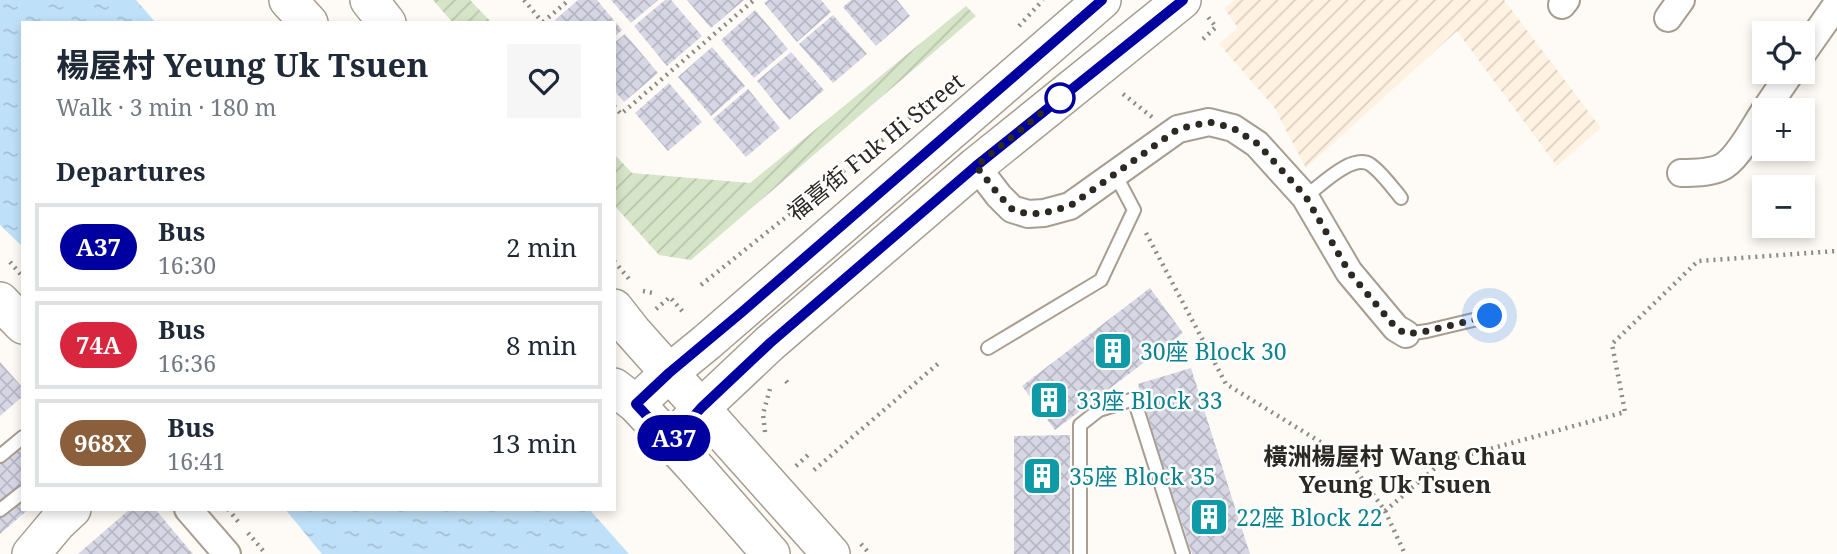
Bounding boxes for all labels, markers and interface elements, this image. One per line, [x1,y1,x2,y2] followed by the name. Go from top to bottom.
[1752,21,1815,238] map controls
[1752,21,1815,84] button: locate
[56,42,429,87] text: 楊屋村 Yeung Uk Tsuen
[507,44,581,118] button: heart
[780,65,970,227] street label: 福喜街 Fuk Hi Street
[1045,83,1075,113] unlabelled marker
[56,91,276,123] text: Walk · 3 min · 180 m
[1752,98,1815,161] button: +
[56,153,206,189] text: Departures
[1752,175,1815,238] button: −
[158,213,205,249] text: Bus
[506,229,577,265] text: 2 min
[76,230,121,263] text: A37
[158,249,216,281] text: 16:30
[1472,298,1507,333] your location
[158,311,205,347] text: Bus
[506,327,577,363] text: 8 min
[76,328,121,361] text: 74A
[1092,330,1134,372] building icon: 30座 Block 30
[1140,335,1287,367] place label: 30座 Block 30
[158,347,216,379] text: 16:36
[1028,379,1070,421] building icon: 33座 Block 33
[1076,384,1223,416] place label: 33座 Block 33
[167,409,215,445] text: Bus
[634,415,714,461] line badge: A37
[651,421,697,454] text: A37
[492,425,577,461] text: 13 min
[74,426,132,459] text: 968X
[1264,439,1526,500] district label: 橫洲楊屋村 Wang Chau Yeung Uk Tsuen
[167,445,225,477] text: 16:41
[1021,455,1063,497] building icon: 35座 Block 35
[1069,460,1216,492] place label: 35座 Block 35
[1188,496,1230,538] building icon: 22座 Block 22
[1236,501,1383,533] place label: 22座 Block 22

